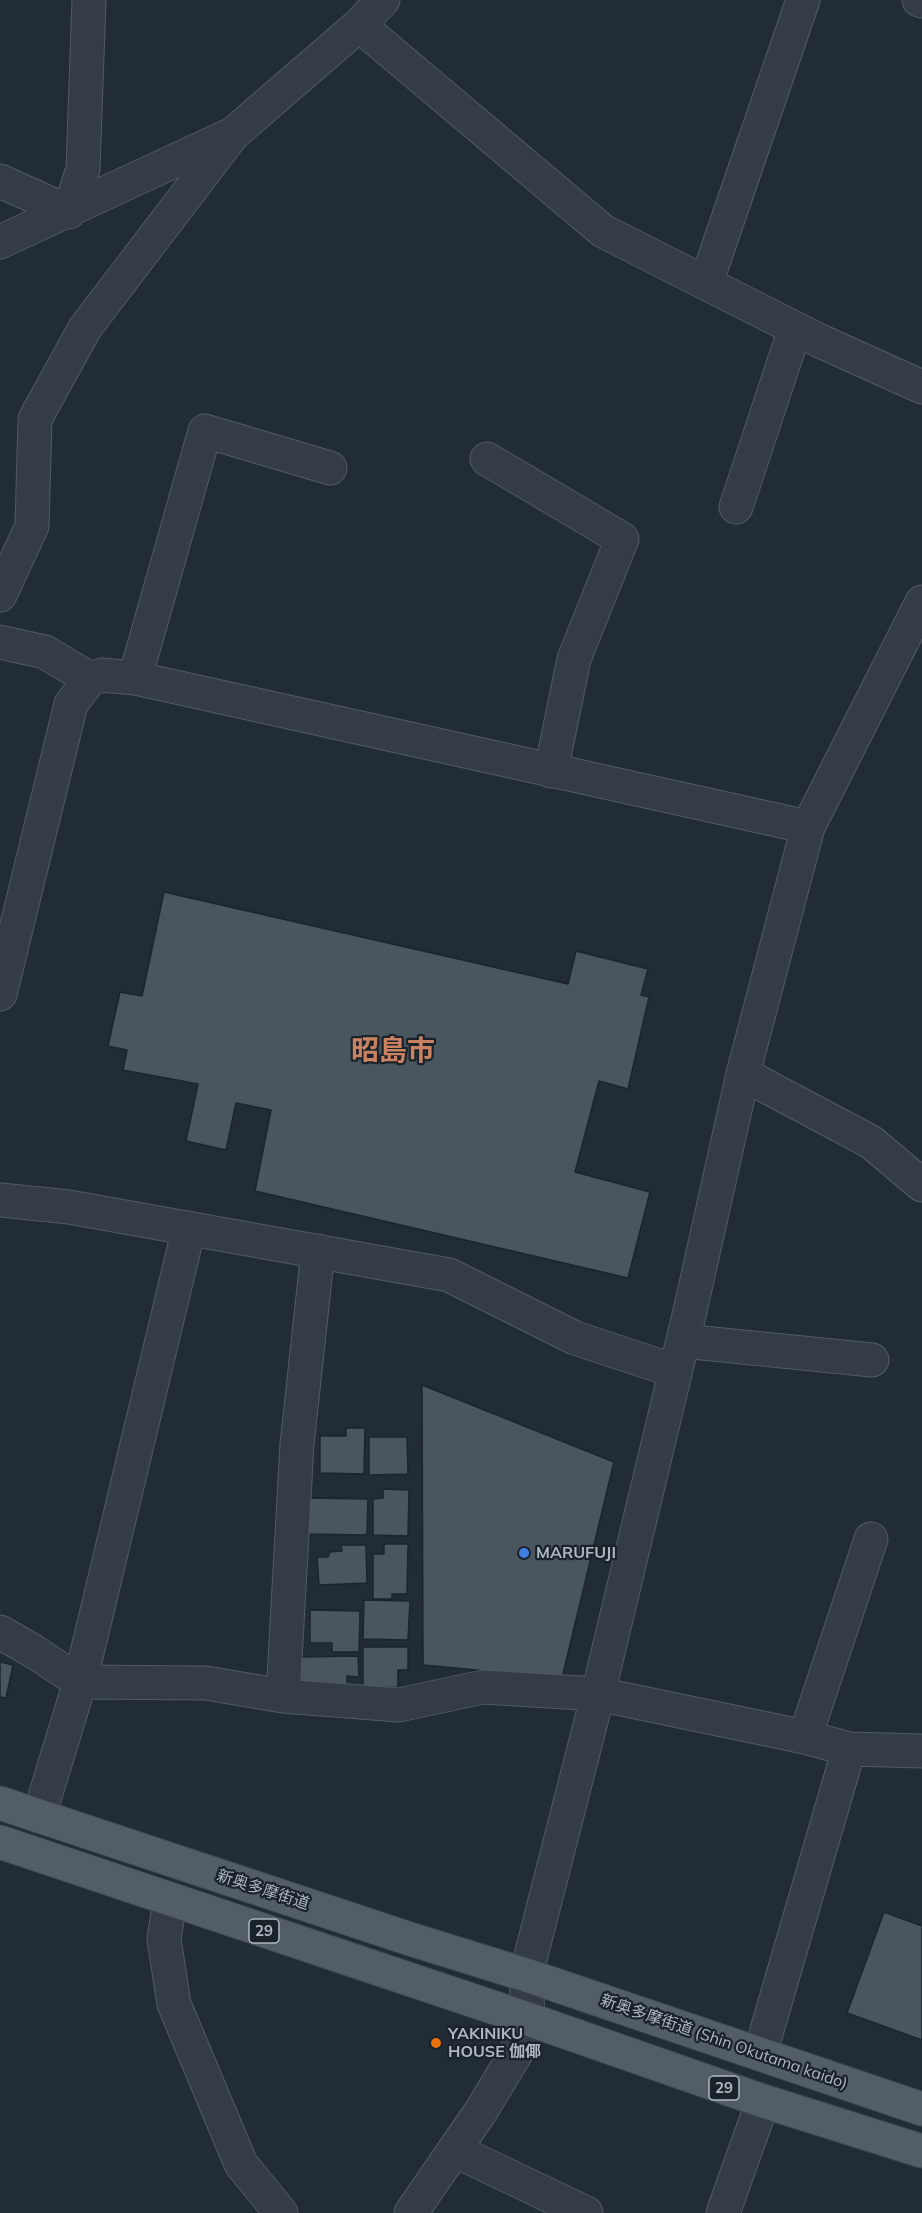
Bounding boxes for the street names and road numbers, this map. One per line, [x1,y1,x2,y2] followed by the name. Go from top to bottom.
[214,1866,312,1914] street label: 新奥多摩街道
[249,1919,279,1943] road number: 29
[598,1991,850,2093] street label: 新奥多摩街道 (Shin Okutama kaido)
[709,2076,739,2100] road number: 29

